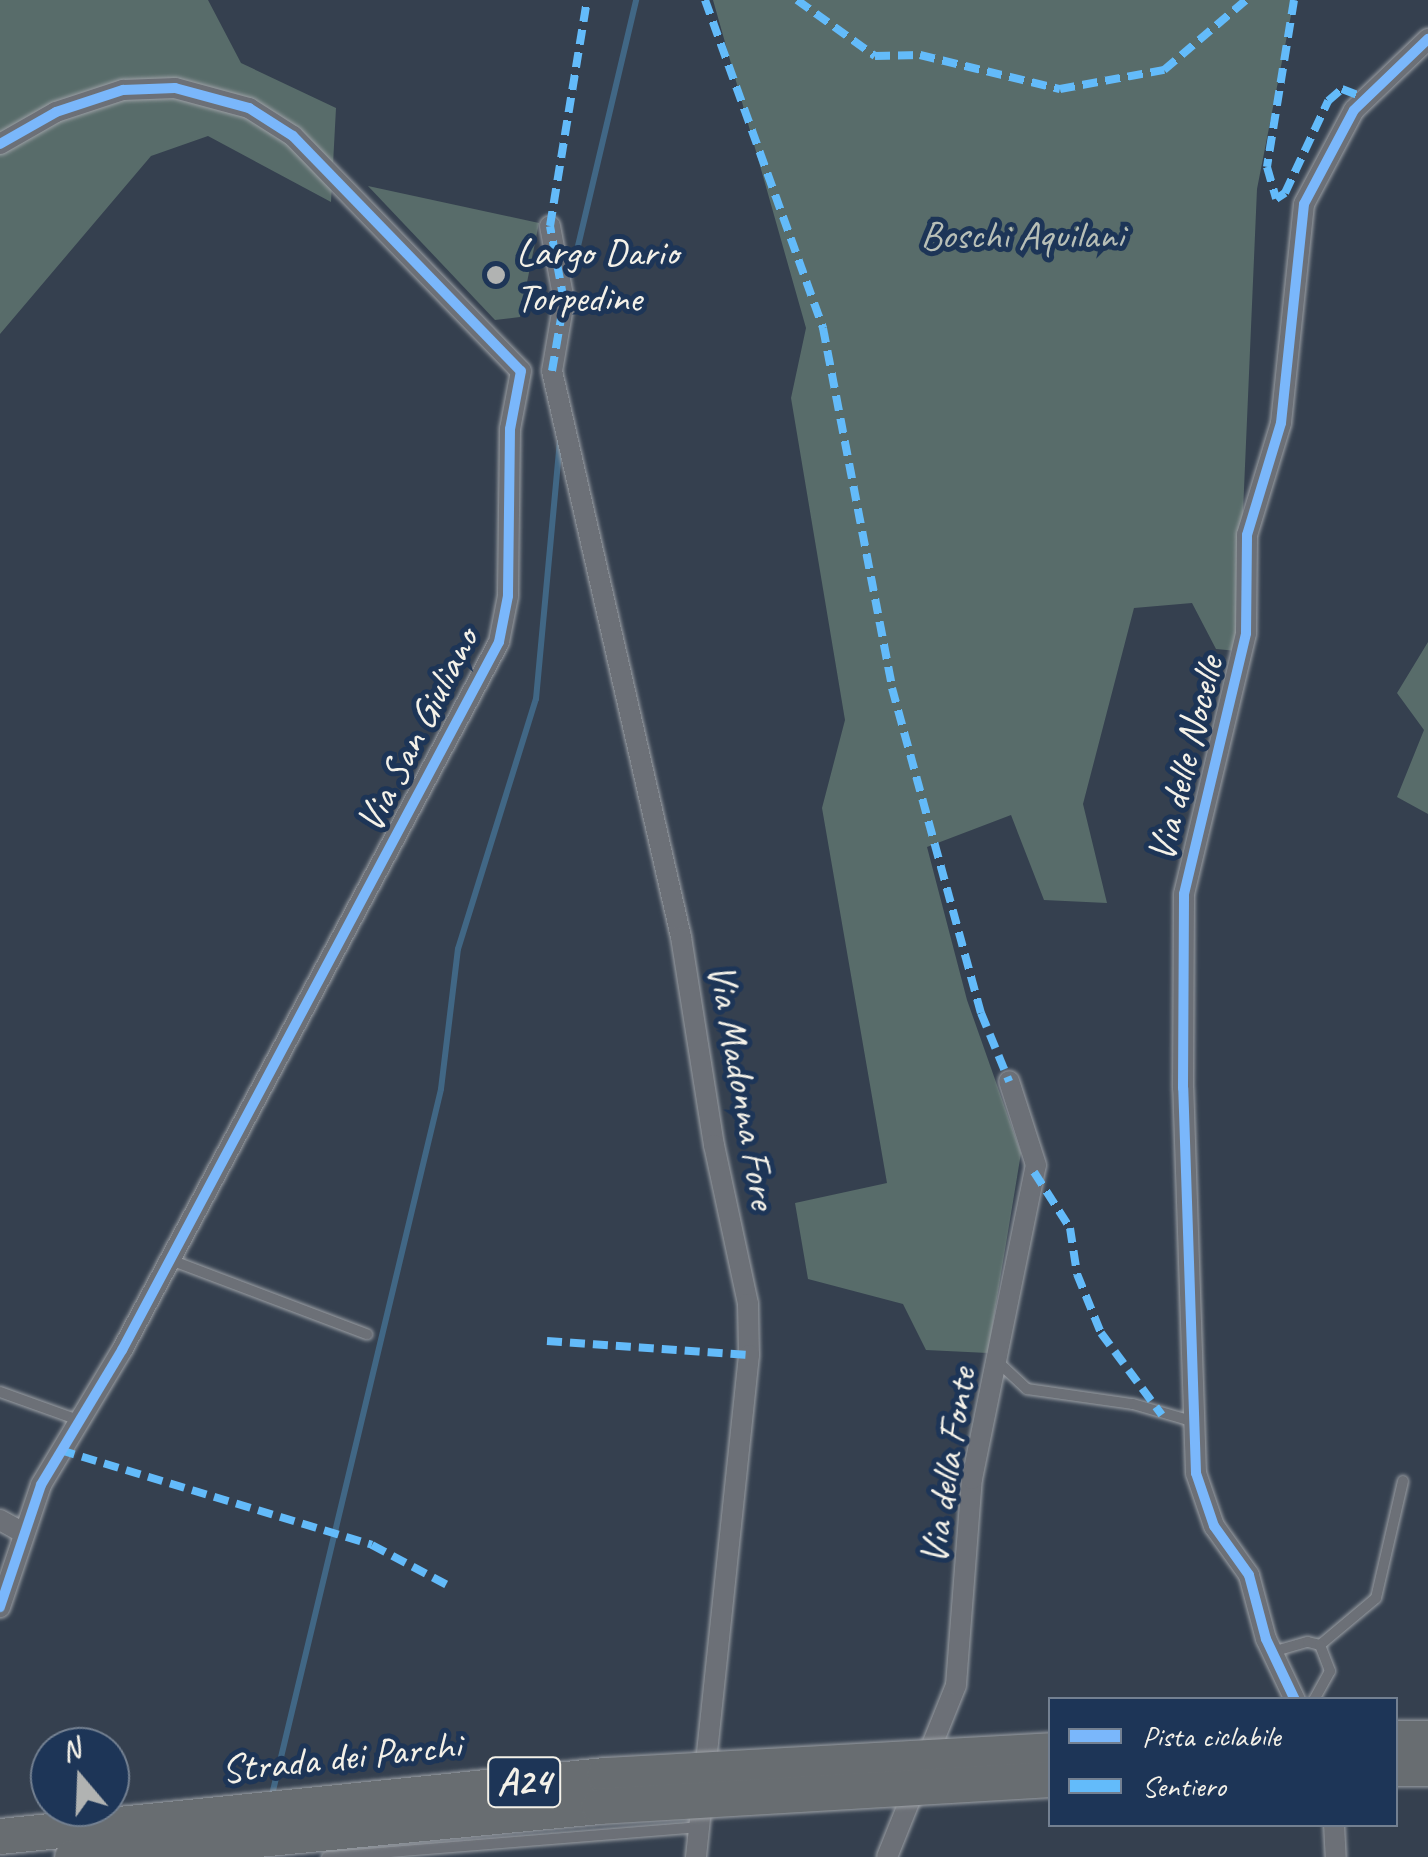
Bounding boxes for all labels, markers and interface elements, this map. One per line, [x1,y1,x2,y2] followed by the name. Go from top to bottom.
[920,211,1124,259] park label: Boschi Aquilani
[516,228,680,322] place label: Largo Dario Torpedine
[485,264,507,286] marker: Largo Dario Torpedine
[345,620,489,840] street label: Via San Giuliano
[1136,652,1234,866] street label: Via delle Nocelle
[698,959,788,1213] street label: Via Madonna Fore
[908,1365,986,1567] street label: Via della Fonte
[1048,1697,1398,1827] legend
[1142,1717,1280,1755] text: Pista ciclabile
[219,1721,463,1793] street label: Strada dei Parchi
[30,1727,130,1827] north arrow
[57,1731,85,1769] text: N
[486,1749,562,1815] road number: A24
[1142,1767,1226,1805] text: Sentiero

